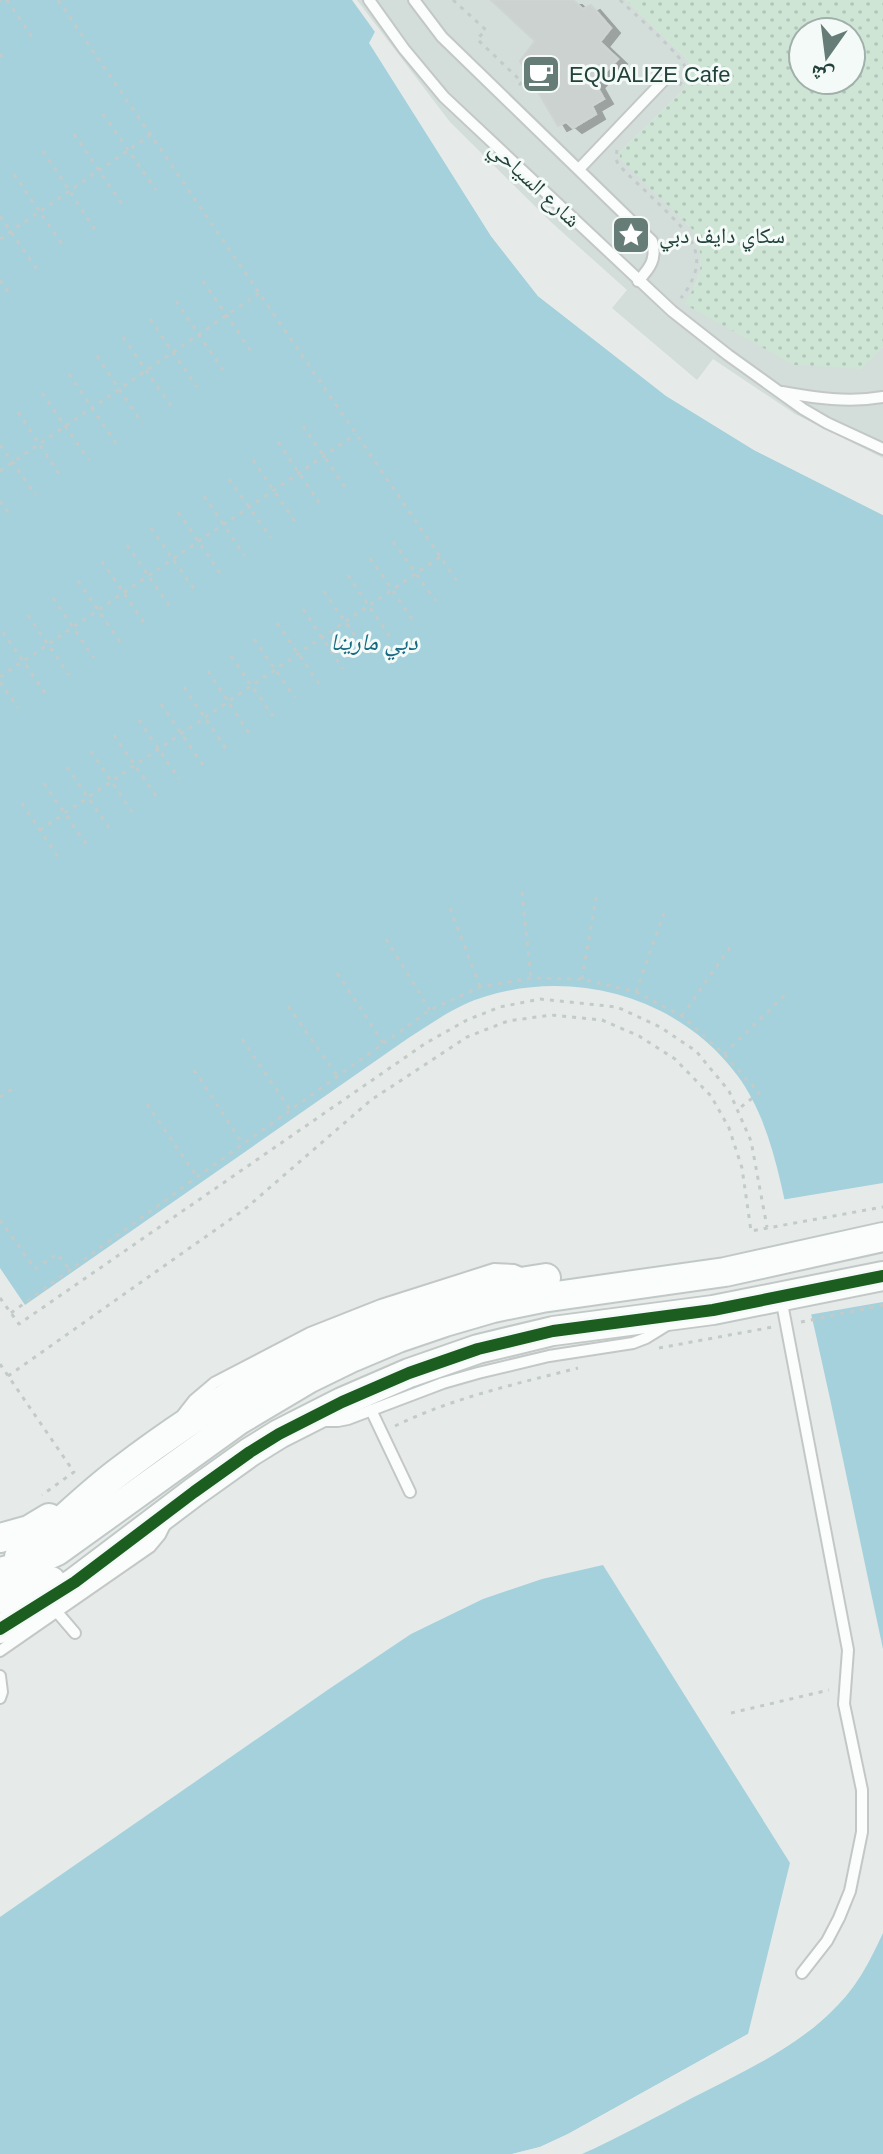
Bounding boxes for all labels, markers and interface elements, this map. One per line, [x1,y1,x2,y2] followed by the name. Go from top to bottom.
[787,16,867,96] north arrow
[520,53,562,95] cafe icon: EQUALIZE Cafe
[808,59,837,90] text: ش
[569,62,730,87] place label: EQUALIZE Cafe
[481,136,586,236] street label: شارع السياحي
[610,214,652,256] place icon: سكاي دايف دبي
[659,223,785,252] place label: سكاي دايف دبي
[330,628,418,661] water label: دبي مارينا

